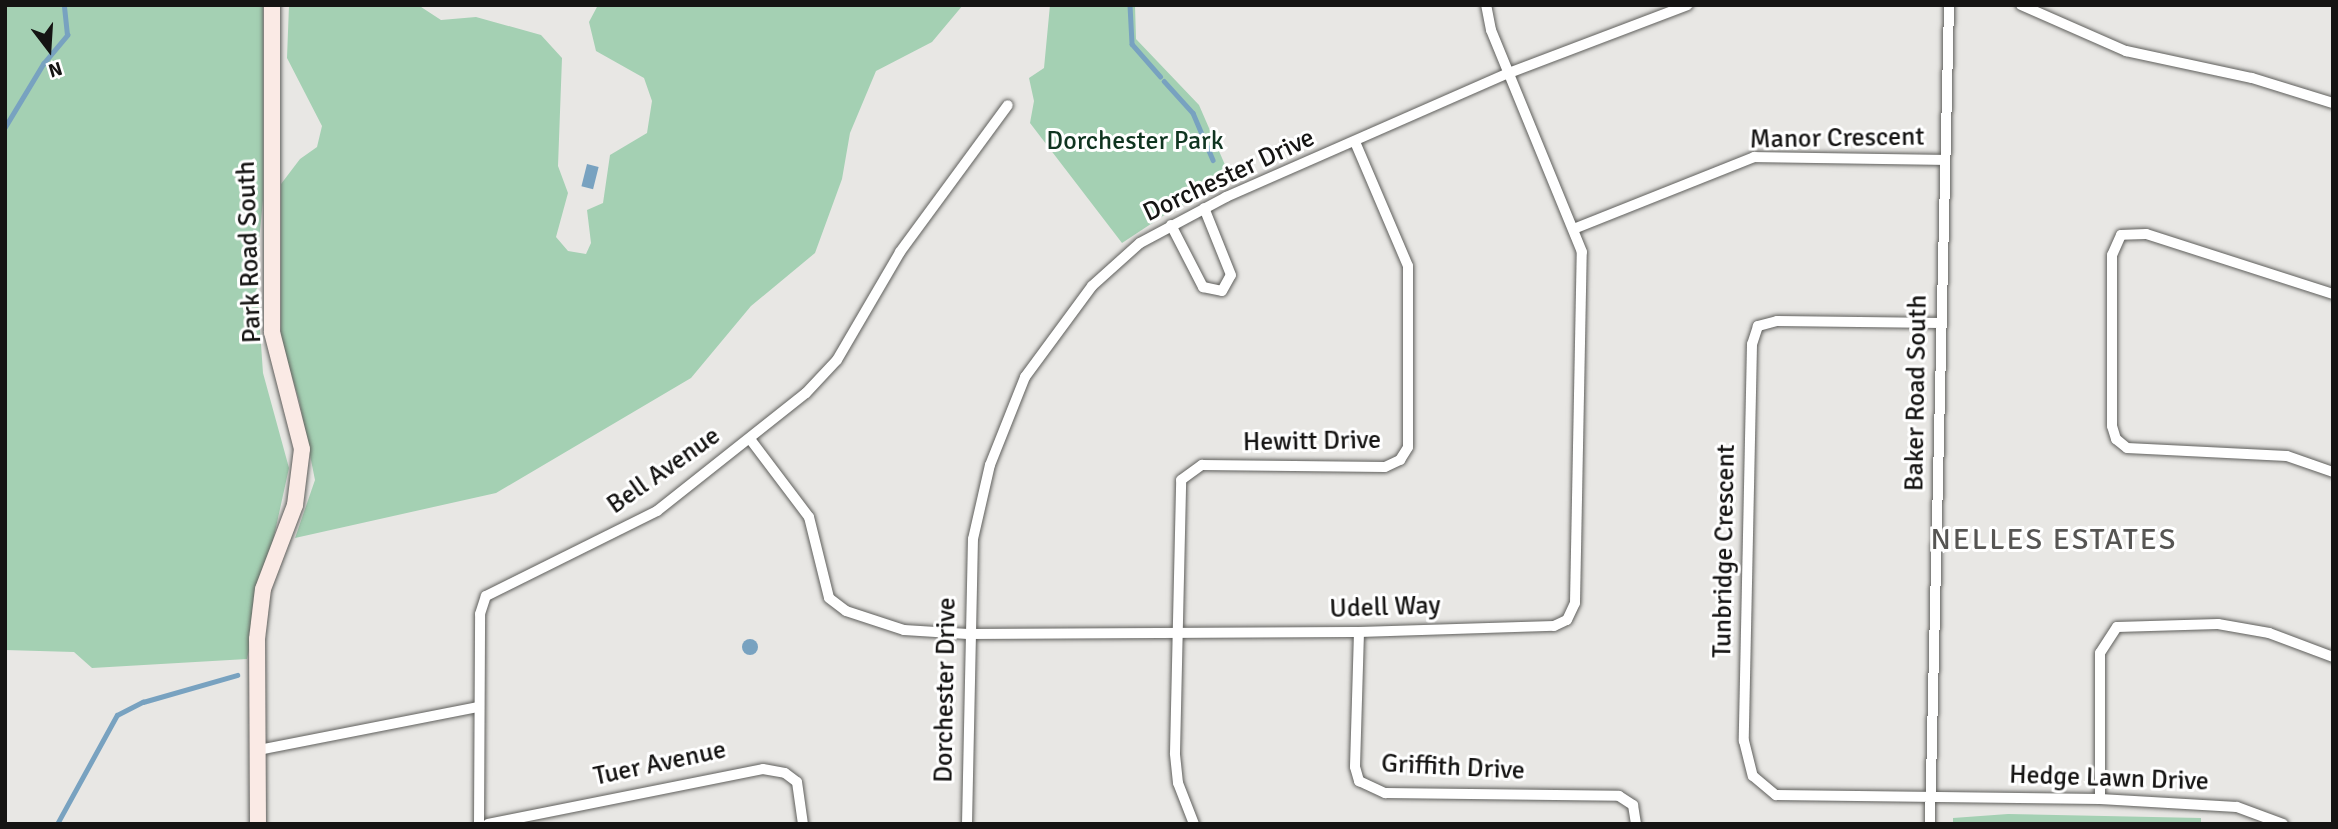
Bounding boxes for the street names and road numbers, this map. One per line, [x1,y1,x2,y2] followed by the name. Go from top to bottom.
[1749,122,1925,156] street label: Manor Crescent
[1138,123,1320,229] street label: Dorchester Drive
[231,160,269,344] street label: Park Road South
[1900,294,1934,492] street label: Baker Road South
[601,421,727,521] street label: Bell Avenue
[1243,425,1381,459] street label: Hewitt Drive
[1708,444,1742,658] street label: Tunbridge Crescent
[1329,590,1441,626] street label: Udell Way
[929,597,963,783] street label: Dorchester Drive
[591,735,729,793] street label: Tuer Avenue
[1380,749,1526,787] street label: Griffith Drive
[2009,760,2209,798] street label: Hedge Lawn Drive

